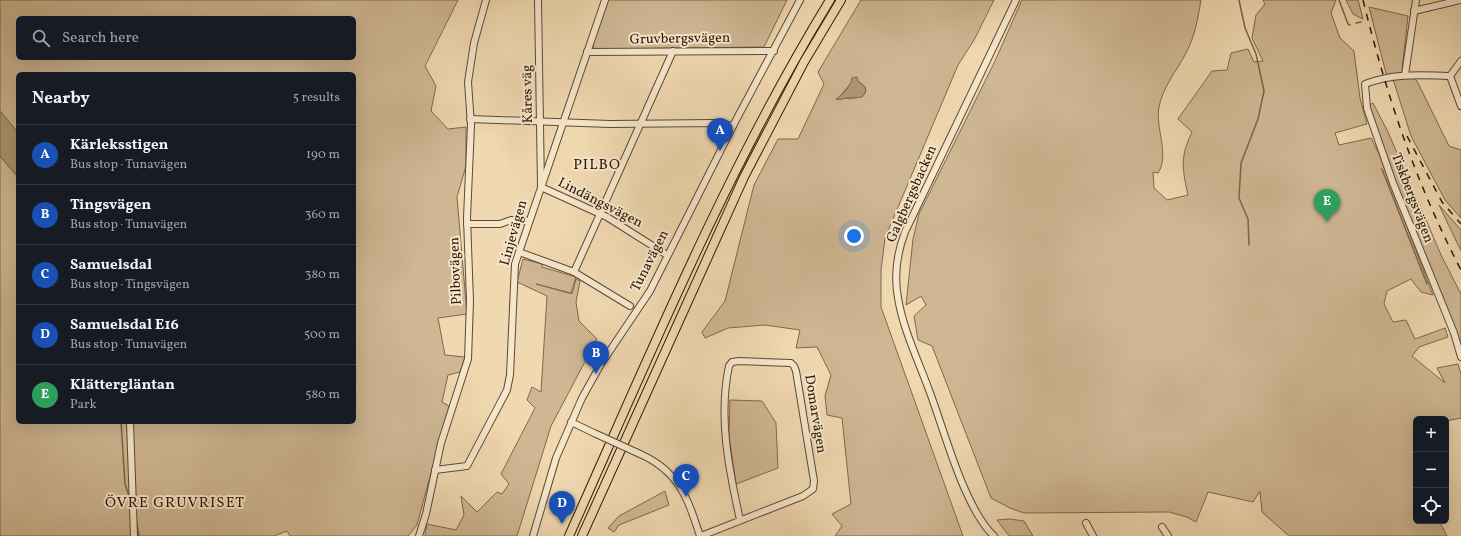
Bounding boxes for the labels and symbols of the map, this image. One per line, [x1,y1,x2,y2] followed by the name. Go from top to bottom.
[630,29,730,49] street label: Gruvbergsvägen
[518,64,538,124] street label: Kåres väg
[707,118,733,151] pin: A
[882,142,942,246] street label: Galgbergsbacken
[1386,150,1438,246] street label: Tiskbergsvägen
[573,155,621,176] district label: PILBO
[554,173,646,233] street label: Lindängsvägen
[1314,189,1340,222] pin: E
[496,198,532,268] street label: Linjevägen
[844,226,864,246] your location
[626,227,674,295] street label: Tunavägen
[445,237,467,305] street label: Pilbovägen
[583,341,609,374] pin: B
[799,373,831,455] street label: Domarvägen
[673,464,699,497] pin: C
[549,491,575,524] pin: D
[105,493,245,514] district label: ÖVRE GRUVRISET

